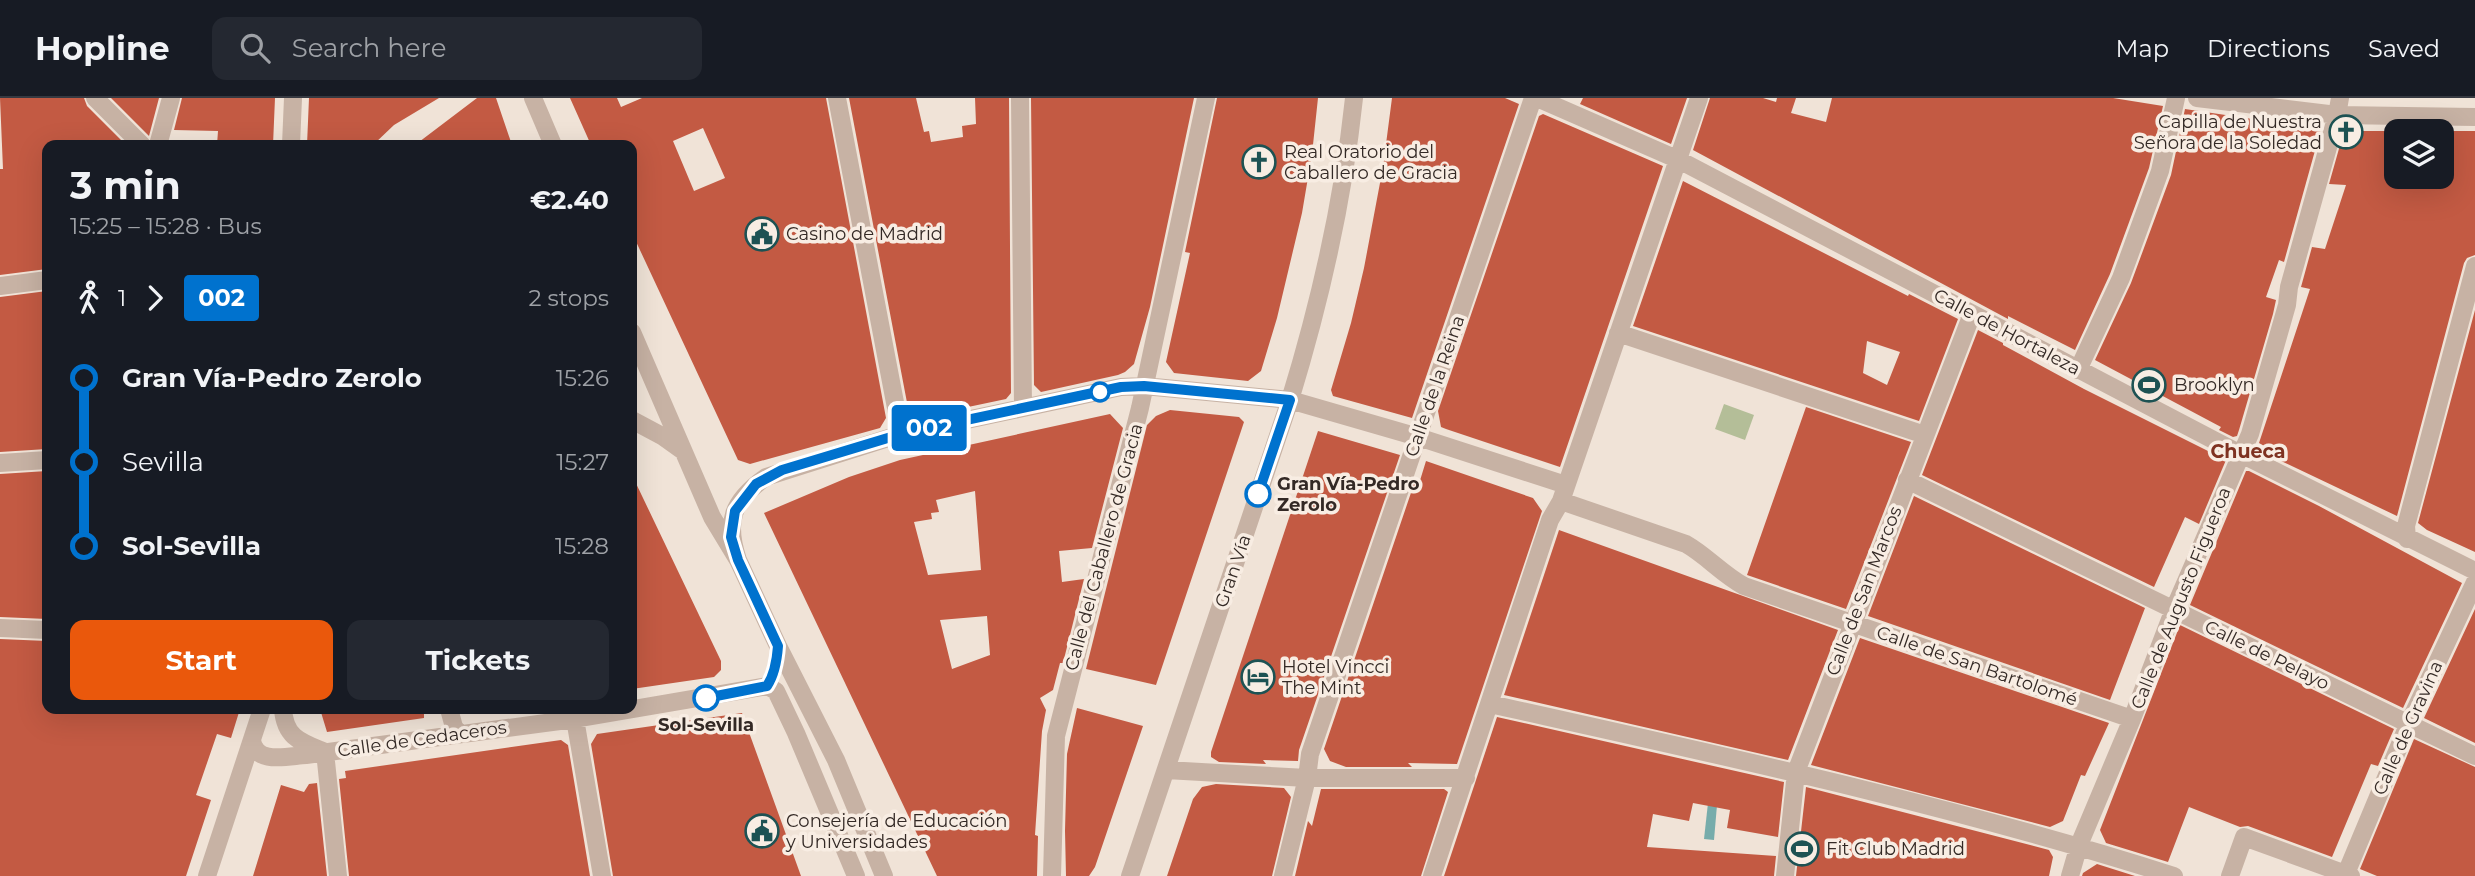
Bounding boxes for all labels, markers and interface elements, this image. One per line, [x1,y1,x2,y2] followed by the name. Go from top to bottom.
[212,17,702,80] search box
[35,28,170,68] text: Hopline
[236,29,274,67] icon: search
[292,32,446,64] text: Search here
[2116,34,2169,63] text: Map
[2207,34,2330,63] text: Directions
[2368,34,2440,63] text: Saved
[2134,111,2322,154] place label: Capilla de Nuestra Señora de la Soledad
[2327,113,2365,151] church icon: Capilla de Nuestra Señora de la Soledad
[2384,119,2454,189] map controls
[2384,119,2454,189] button: layers
[1284,141,1458,184] place label: Real Oratorio del Caballero de Gracia
[1240,143,1278,181] church icon: Real Oratorio del Caballero de Gracia
[70,162,181,209] text: 3 min
[530,184,609,216] text: €2.40
[70,212,262,240] text: 15:25 – 15:28 · Bus
[743,215,781,253] public building icon: Casino de Madrid
[786,223,943,245] place label: Casino de Madrid
[70,279,108,317] icon: walk
[136,279,174,317] icon: forward
[198,283,245,312] text: 002
[118,284,126,312] text: 1
[529,284,609,312] text: 2 stops
[1930,284,2084,380] street label: Calle de Hortaleza
[1401,312,1469,460] street label: Calle de la Reina
[122,362,422,394] text: Gran Vía-Pedro Zerolo
[556,364,609,392] text: 15:26
[2130,366,2168,404] sports icon: Brooklyn
[2174,374,2255,396] place label: Brooklyn
[1090,382,1110,402] unlabelled marker
[889,405,969,451] line badge: 002
[906,413,952,442] text: 002
[1060,421,1148,673] street label: Calle del Caballero de Gracia
[2211,440,2285,463] district label: Chueca
[122,446,204,478] text: Sevilla
[556,448,609,476] text: 15:27
[1277,473,1420,516] place label: Gran Vía-Pedro Zerolo
[1245,481,1271,507] marker: Gran Vía-Pedro Zerolo
[2126,484,2236,712] street label: Calle de Augusto Figueroa
[1822,503,1907,679] street label: Calle de San Marcos
[122,530,261,562] text: Sol-Sevilla
[555,532,609,560] text: 15:28
[1210,532,1256,610] street label: Gran Vía
[2201,615,2333,695] street label: Calle de Pelayo
[70,620,333,700] button: Start
[347,620,609,700] button: Tickets
[1874,621,2080,711] street label: Calle de San Bartolomé
[1282,656,1389,699] place label: Hotel Vincci The Mint
[1239,658,1277,696] hotel icon: Hotel Vincci The Mint
[2369,658,2447,798] street label: Calle de Gravina
[693,685,719,711] marker: Sol-Sevilla
[658,714,754,736] place label: Sol-Sevilla
[336,716,508,762] street label: Calle de Cedaceros
[785,810,1007,853] place label: Consejería de Educación y Universidades
[743,812,781,850] public building icon: Consejería de Educación y Universidades
[1783,830,1821,868] sports icon: Fit Club Madrid
[1826,838,1965,860] place label: Fit Club Madrid

